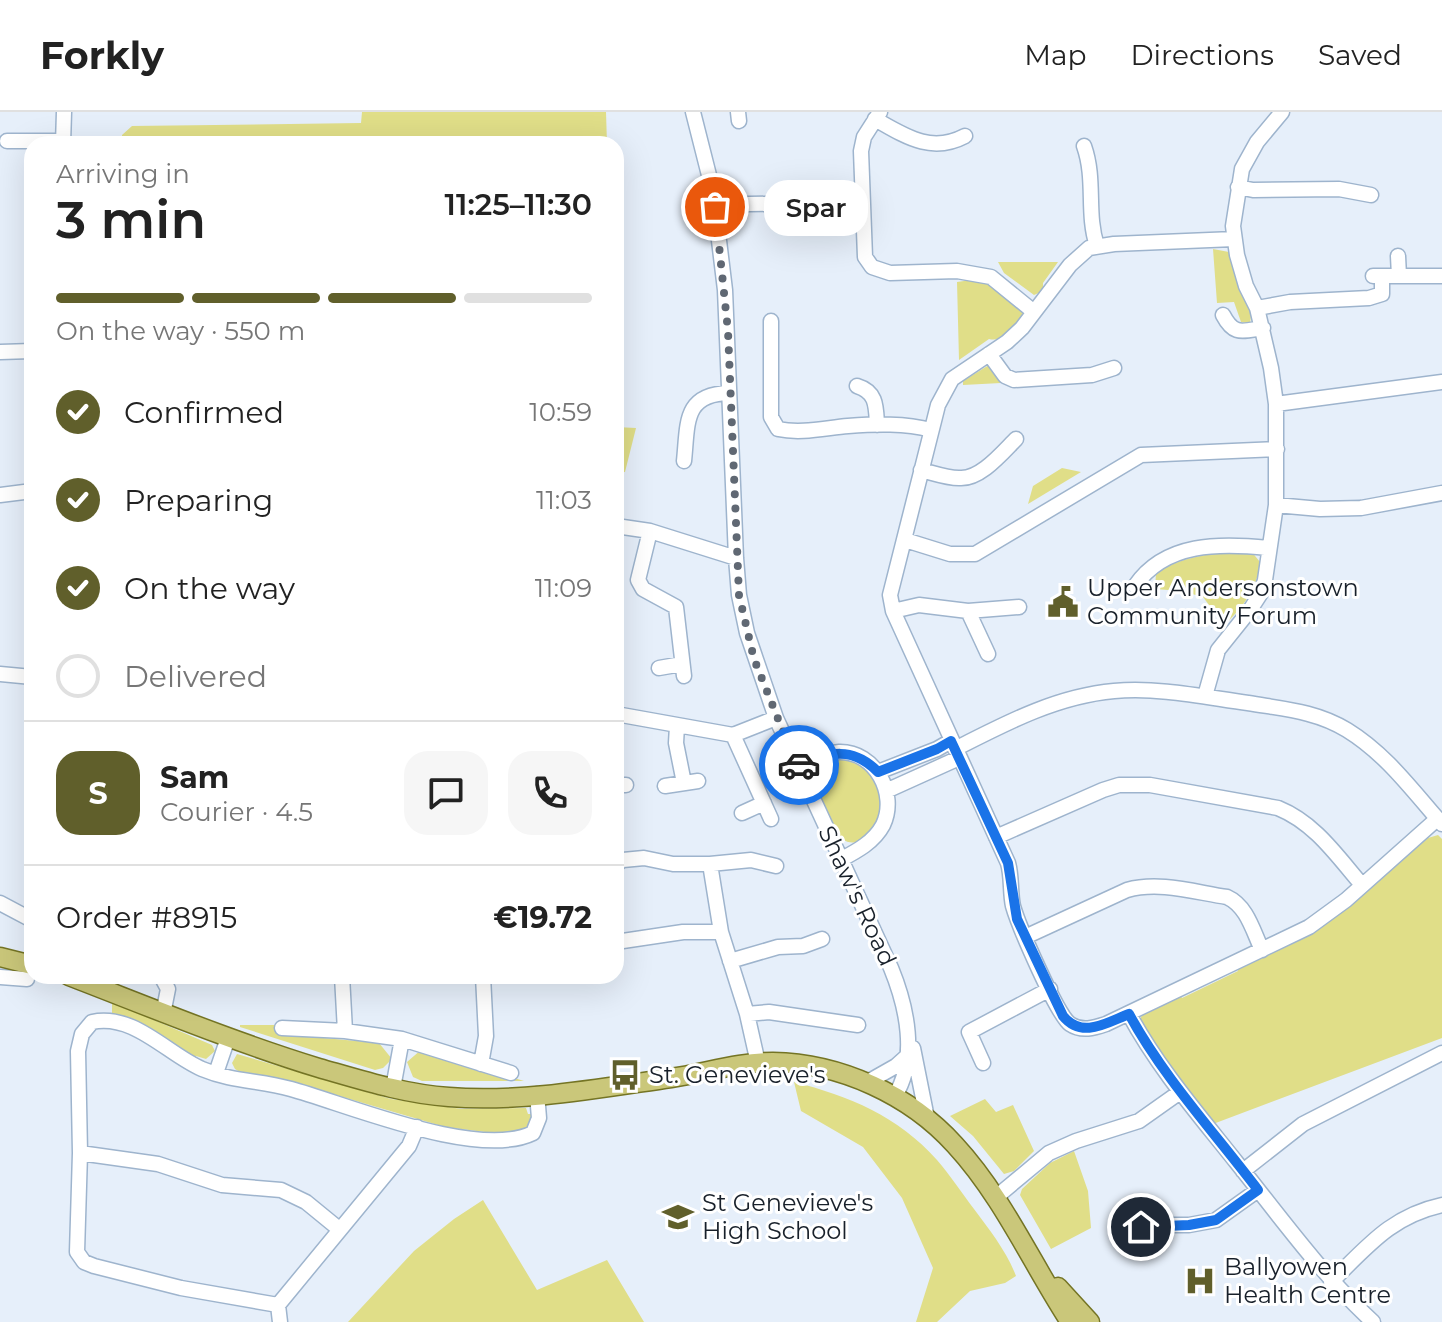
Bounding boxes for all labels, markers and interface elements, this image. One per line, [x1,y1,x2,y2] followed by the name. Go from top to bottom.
[40,32,164,79] text: Forkly
[1024,38,1086,72] text: Map
[1130,38,1274,72] text: Directions
[1318,38,1402,72] text: Saved
[56,158,190,190] text: Arriving in
[681,173,749,241] pin
[763,179,867,235] callout: Spar
[693,185,737,229] icon: bag
[445,186,592,223] text: 11:25–11:30
[56,188,206,251] text: 3 min
[786,192,846,224] text: Spar
[56,315,305,347] text: On the way · 550 m
[56,390,100,434] icon: check
[124,394,284,431] text: Confirmed
[529,396,592,428] text: 10:59
[56,478,100,522] icon: check
[124,482,273,519] text: Preparing
[536,484,592,516] text: 11:03
[56,566,100,610] icon: check
[124,570,295,607] text: On the way
[535,572,592,604] text: 11:09
[1087,573,1359,630] place label: Upper Andersonstown Community Forum
[1046,585,1080,619] public building icon: Upper Andersonstown Community Forum
[124,658,267,695] text: Delivered
[759,725,839,805] courier
[777,743,821,787] icon: car
[404,751,488,835] button: chat
[508,751,592,835] button: phone
[160,759,229,796] text: Sam
[88,775,108,812] text: S
[160,796,313,828] text: Courier · 4.5
[812,821,903,971] street label: Shaw's Road
[56,899,237,936] text: Order #8915
[493,899,592,936] text: €19.72
[608,1058,642,1092] bus stop icon: St. Genevieve's
[649,1060,825,1089] place label: St. Genevieve's
[702,1188,873,1245] place label: St Genevieve's High School
[1107,1193,1175,1261] pin
[661,1200,695,1234] school or university icon: St Genevieve's High School
[1119,1205,1163,1249] icon: home
[1224,1252,1391,1309] place label: Ballyowen Health Centre
[1183,1264,1217,1298] hospital icon: Ballyowen Health Centre

